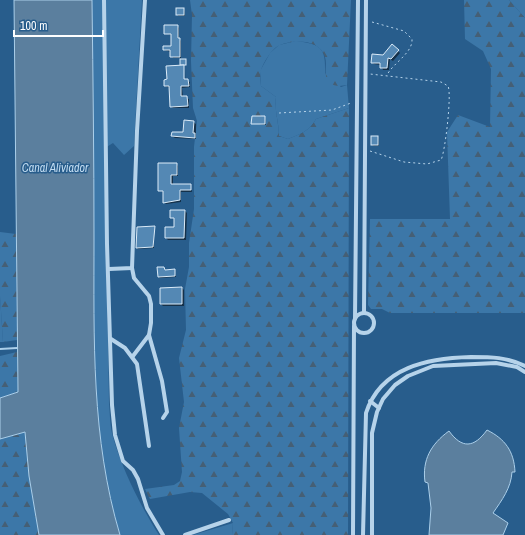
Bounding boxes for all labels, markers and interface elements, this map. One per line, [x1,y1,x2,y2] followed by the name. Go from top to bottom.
[14,12,103,38] scale bar
[20,18,47,34] text: 100 m
[22,160,89,176] water label: Canal Aliviador

